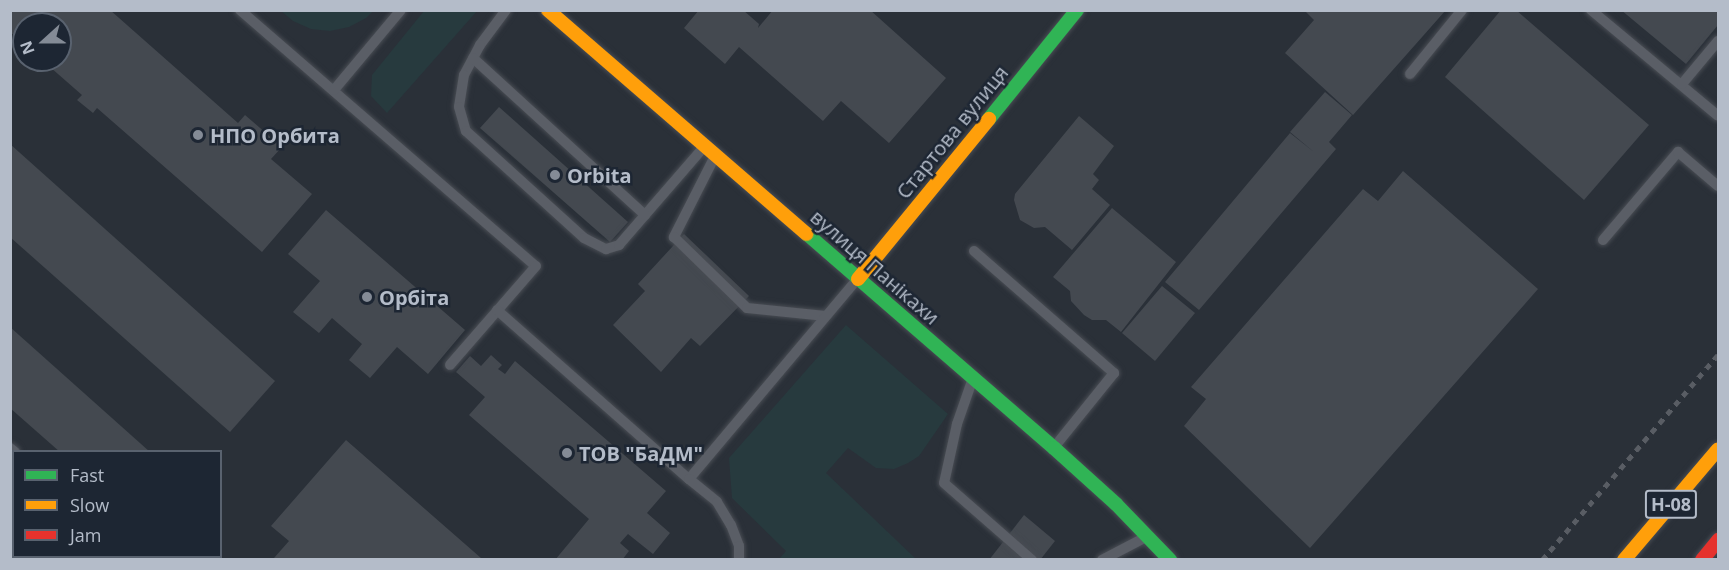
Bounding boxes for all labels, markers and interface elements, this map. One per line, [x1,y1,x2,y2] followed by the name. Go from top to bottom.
[12,12,72,72] north arrow
[14,38,40,58] text: N
[891,61,1013,203] street label: Стартова вулиця
[210,123,340,147] place label: НПО Орбита
[191,128,205,142] marker: НПО Орбита
[567,163,632,187] place label: Orbita
[548,168,562,182] marker: Orbita
[806,205,944,329] street label: вулиця Панікахи
[379,285,449,309] place label: Орбіта
[360,290,374,304] marker: Орбіта
[579,441,703,465] place label: ТОВ "БаДМ"
[560,446,574,460] marker: ТОВ "БаДМ"
[12,450,222,558] legend
[70,463,104,487] text: Fast
[1644,489,1698,519] road number: Н-08
[70,493,109,517] text: Slow
[70,523,102,547] text: Jam

